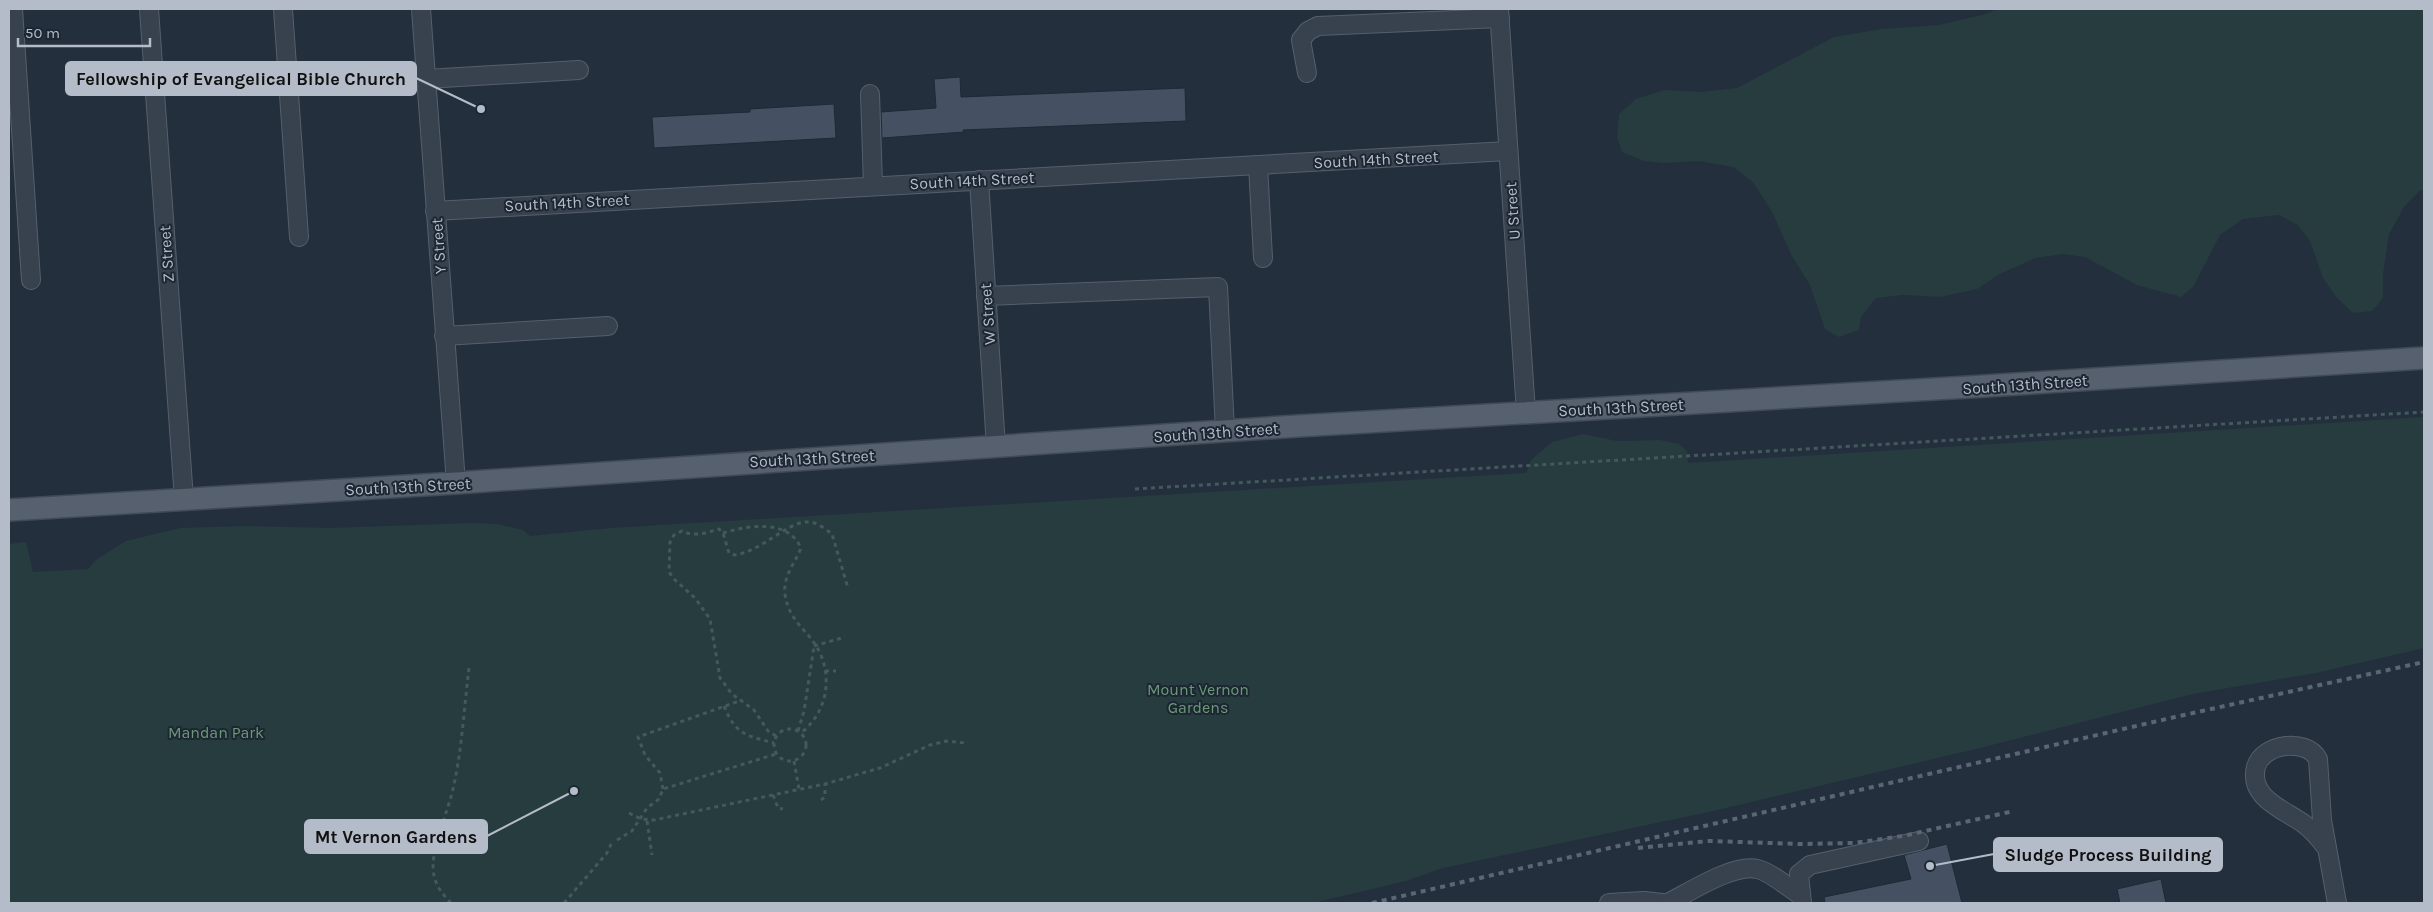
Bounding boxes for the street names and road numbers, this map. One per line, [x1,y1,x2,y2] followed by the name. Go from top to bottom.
[1313,147,1439,172] street label: South 14th Street
[909,168,1035,193] street label: South 14th Street
[1501,181,1524,241] street label: U Street
[504,190,630,215] street label: South 14th Street
[427,217,450,275] street label: Y Street
[155,225,178,283] street label: Z Street
[976,282,999,346] street label: W Street
[1962,371,2088,398] street label: South 13th Street
[1558,395,1684,420] street label: South 13th Street
[1153,419,1279,446] street label: South 13th Street
[749,446,875,471] street label: South 13th Street
[345,474,471,499] street label: South 13th Street

